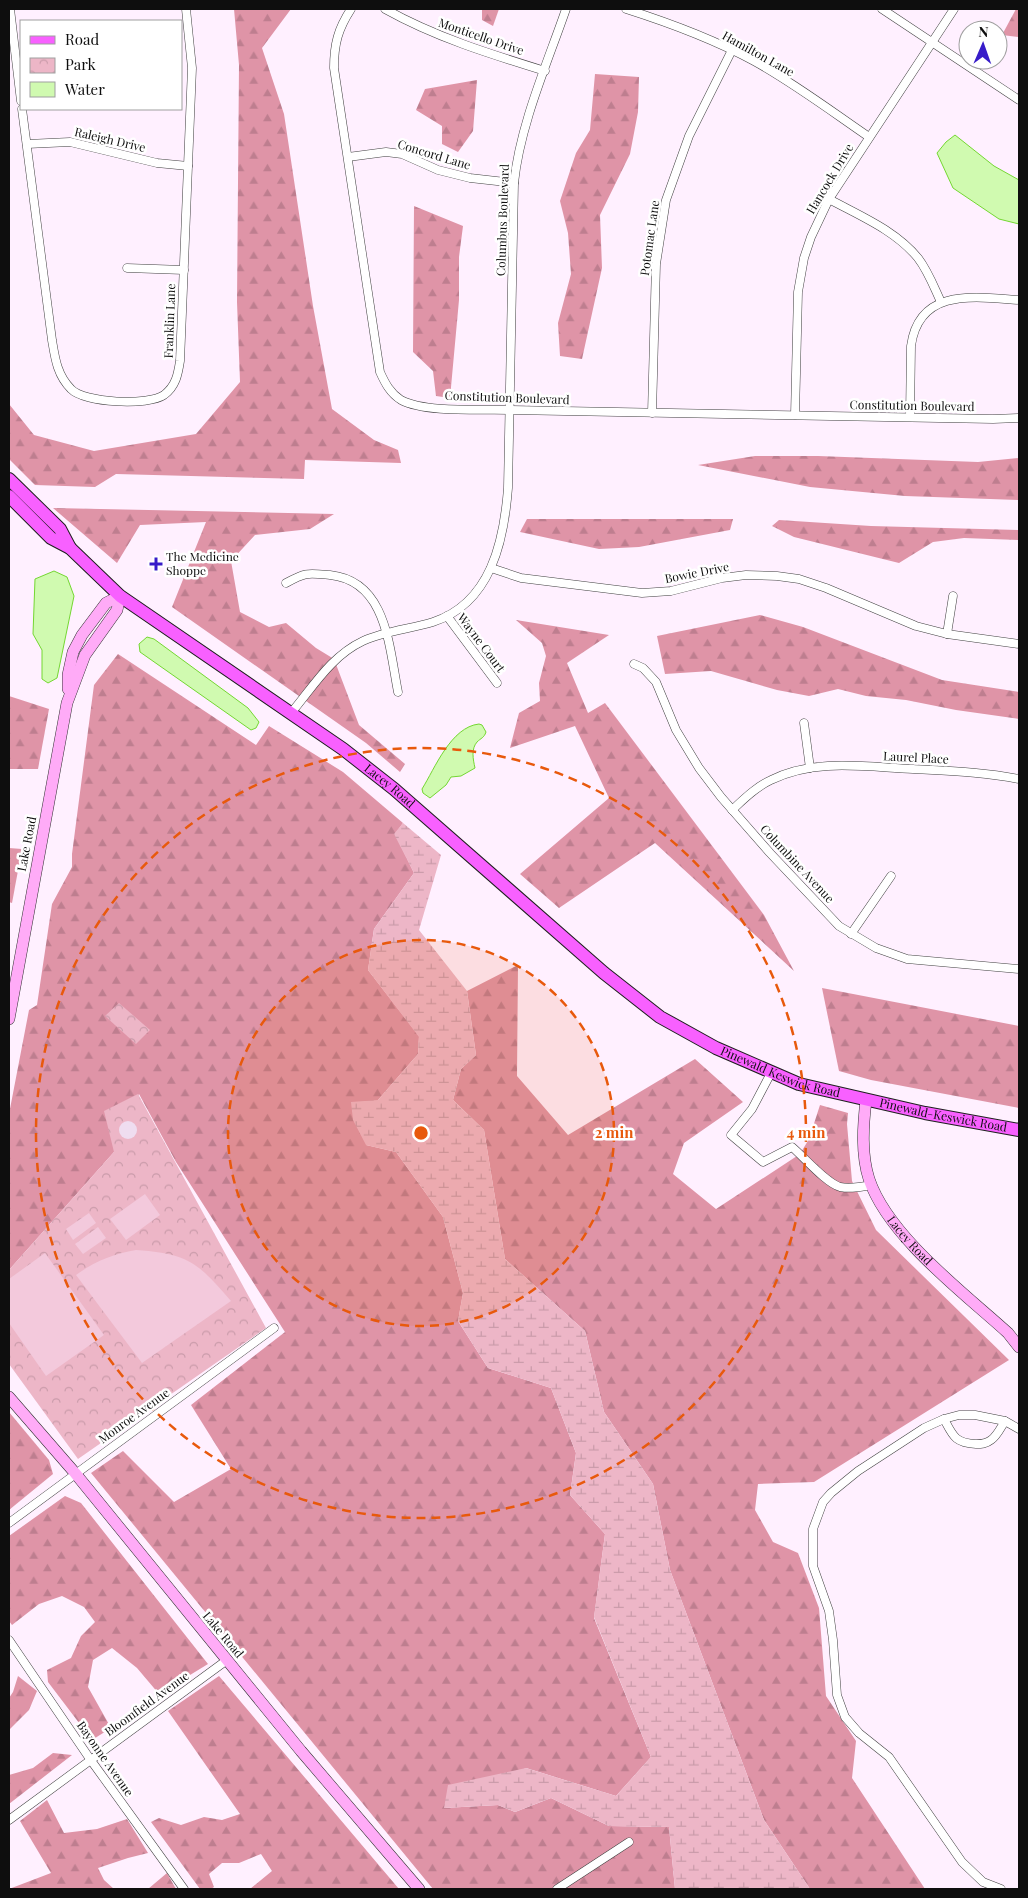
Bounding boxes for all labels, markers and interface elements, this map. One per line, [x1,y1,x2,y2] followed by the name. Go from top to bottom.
[436,14,526,58] street label: Monticello Drive
[20,20,182,110] legend
[958,20,1008,70] north arrow
[978,22,989,41] text: N
[720,27,797,79] street label: Hamilton Lane
[65,29,99,49] text: Road
[65,54,97,74] text: Park
[64,79,105,99] text: Water
[73,123,147,155] street label: Raleigh Drive
[396,135,473,173] street label: Concord Lane
[802,140,856,217] street label: Hancock Drive
[492,164,512,276] street label: Columbus Boulevard
[636,199,662,277] street label: Potomac Lane
[160,283,178,359] street label: Franklin Lane
[444,387,570,407] street label: Constitution Boulevard
[849,396,975,414] street label: Constitution Boulevard
[166,548,239,578] place label: The Medicine Shoppe
[150,558,162,570] marker: The Medicine Shoppe
[663,558,730,586] street label: Bowie Drive
[454,609,510,676] street label: Wayne Court
[883,747,949,767] street label: Laurel Place
[361,760,419,811] street label: Lacey Road
[13,815,39,873] street label: Lake Road
[757,821,838,906] street label: Columbine Avenue
[718,1042,842,1100] street label: Pinewald Keswick Road
[878,1094,1009,1135] street label: Pinewald-Keswick Road
[595,1122,634,1142] text: 2 min
[787,1122,826,1142] text: 4 min
[412,1124,430,1142] centre of rings
[884,1212,936,1268] street label: Lacey Road
[95,1384,172,1446] street label: Monroe Avenue
[200,1608,248,1661] street label: Lake Road
[101,1667,192,1739] street label: Bloomfield Avenue
[74,1718,138,1799] street label: Bayonne Avenue

